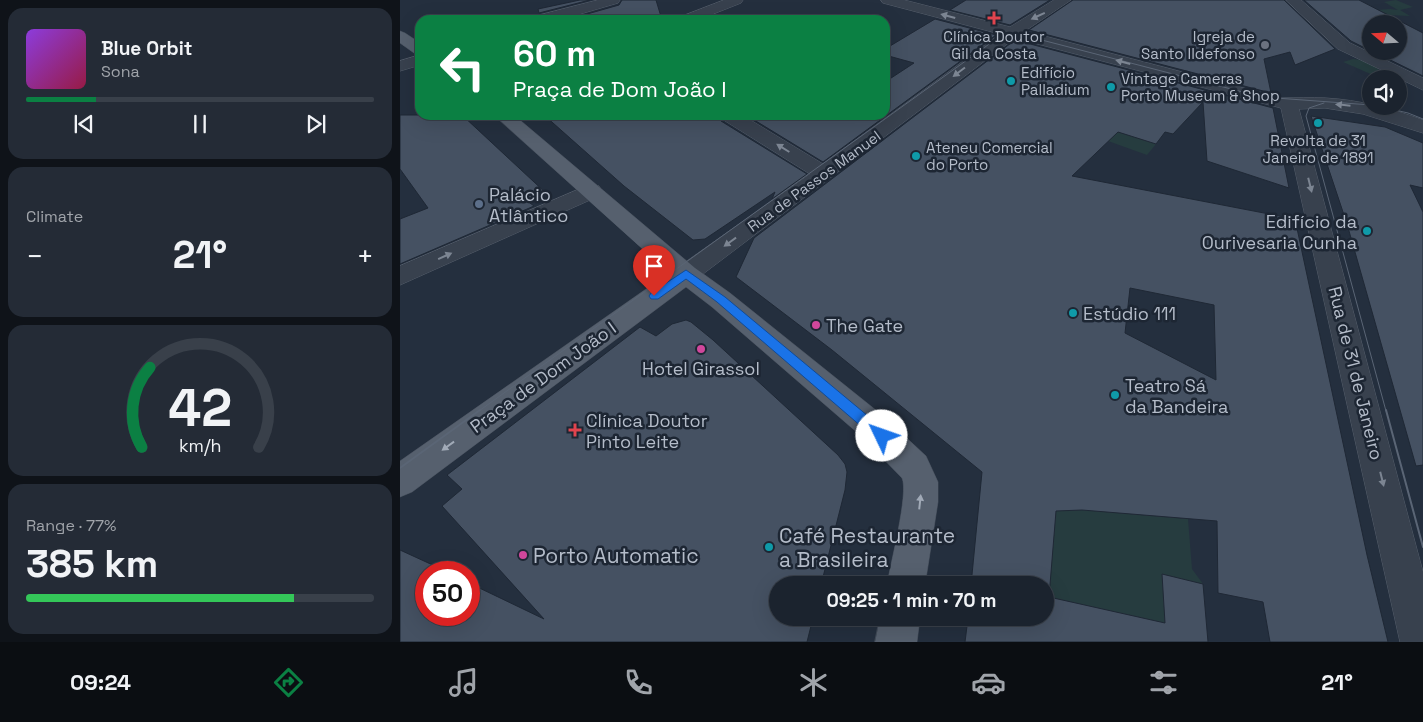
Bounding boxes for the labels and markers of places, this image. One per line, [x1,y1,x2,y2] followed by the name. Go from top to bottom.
[987,11,1001,25] marker: Clínica Doutor Gil da Costa
[943,27,1045,63] place label: Clínica Doutor Gil da Costa
[1141,27,1255,63] place label: Igreja de Santo Ildefonso
[1259,39,1271,51] marker: Igreja de Santo Ildefonso
[1021,63,1090,99] place label: Edifício Palladium
[1121,69,1280,105] place label: Vintage Cameras Porto Museum & Shop
[1005,75,1017,87] marker: Edifício Palladium
[1105,81,1117,93] marker: Vintage Cameras Porto Museum & Shop
[1312,117,1324,129] marker: Revolta de 31 Janeiro de 1891
[1263,131,1373,167] place label: Revolta de 31 Janeiro de 1891
[926,138,1053,174] place label: Ateneu Comercial do Porto
[910,150,922,162] marker: Ateneu Comercial do Porto
[489,183,568,227] place label: Palácio Atlântico
[473,198,485,210] marker: Palácio Atlântico
[1202,210,1357,254] place label: Edifício da Ourivesaria Cunha
[1361,225,1373,237] marker: Edifício da Ourivesaria Cunha
[633,245,675,296] pin
[1083,302,1176,325] place label: Estúdio 111
[1067,307,1079,319] marker: Estúdio 111
[826,314,903,337] place label: The Gate
[810,319,822,331] marker: The Gate
[695,343,707,355] marker: Hotel Girassol
[642,357,760,380] place label: Hotel Girassol
[1125,374,1228,418] place label: Teatro Sá da Bandeira
[1109,389,1121,401] marker: Teatro Sá da Bandeira
[586,409,708,453] place label: Clínica Doutor Pinto Leite
[568,423,582,437] marker: Clínica Doutor Pinto Leite
[779,522,955,573] place label: Café Restaurante a Brasileira
[763,541,775,553] marker: Café Restaurante a Brasileira
[533,542,699,569] place label: Porto Automatic
[517,549,529,561] marker: Porto Automatic

